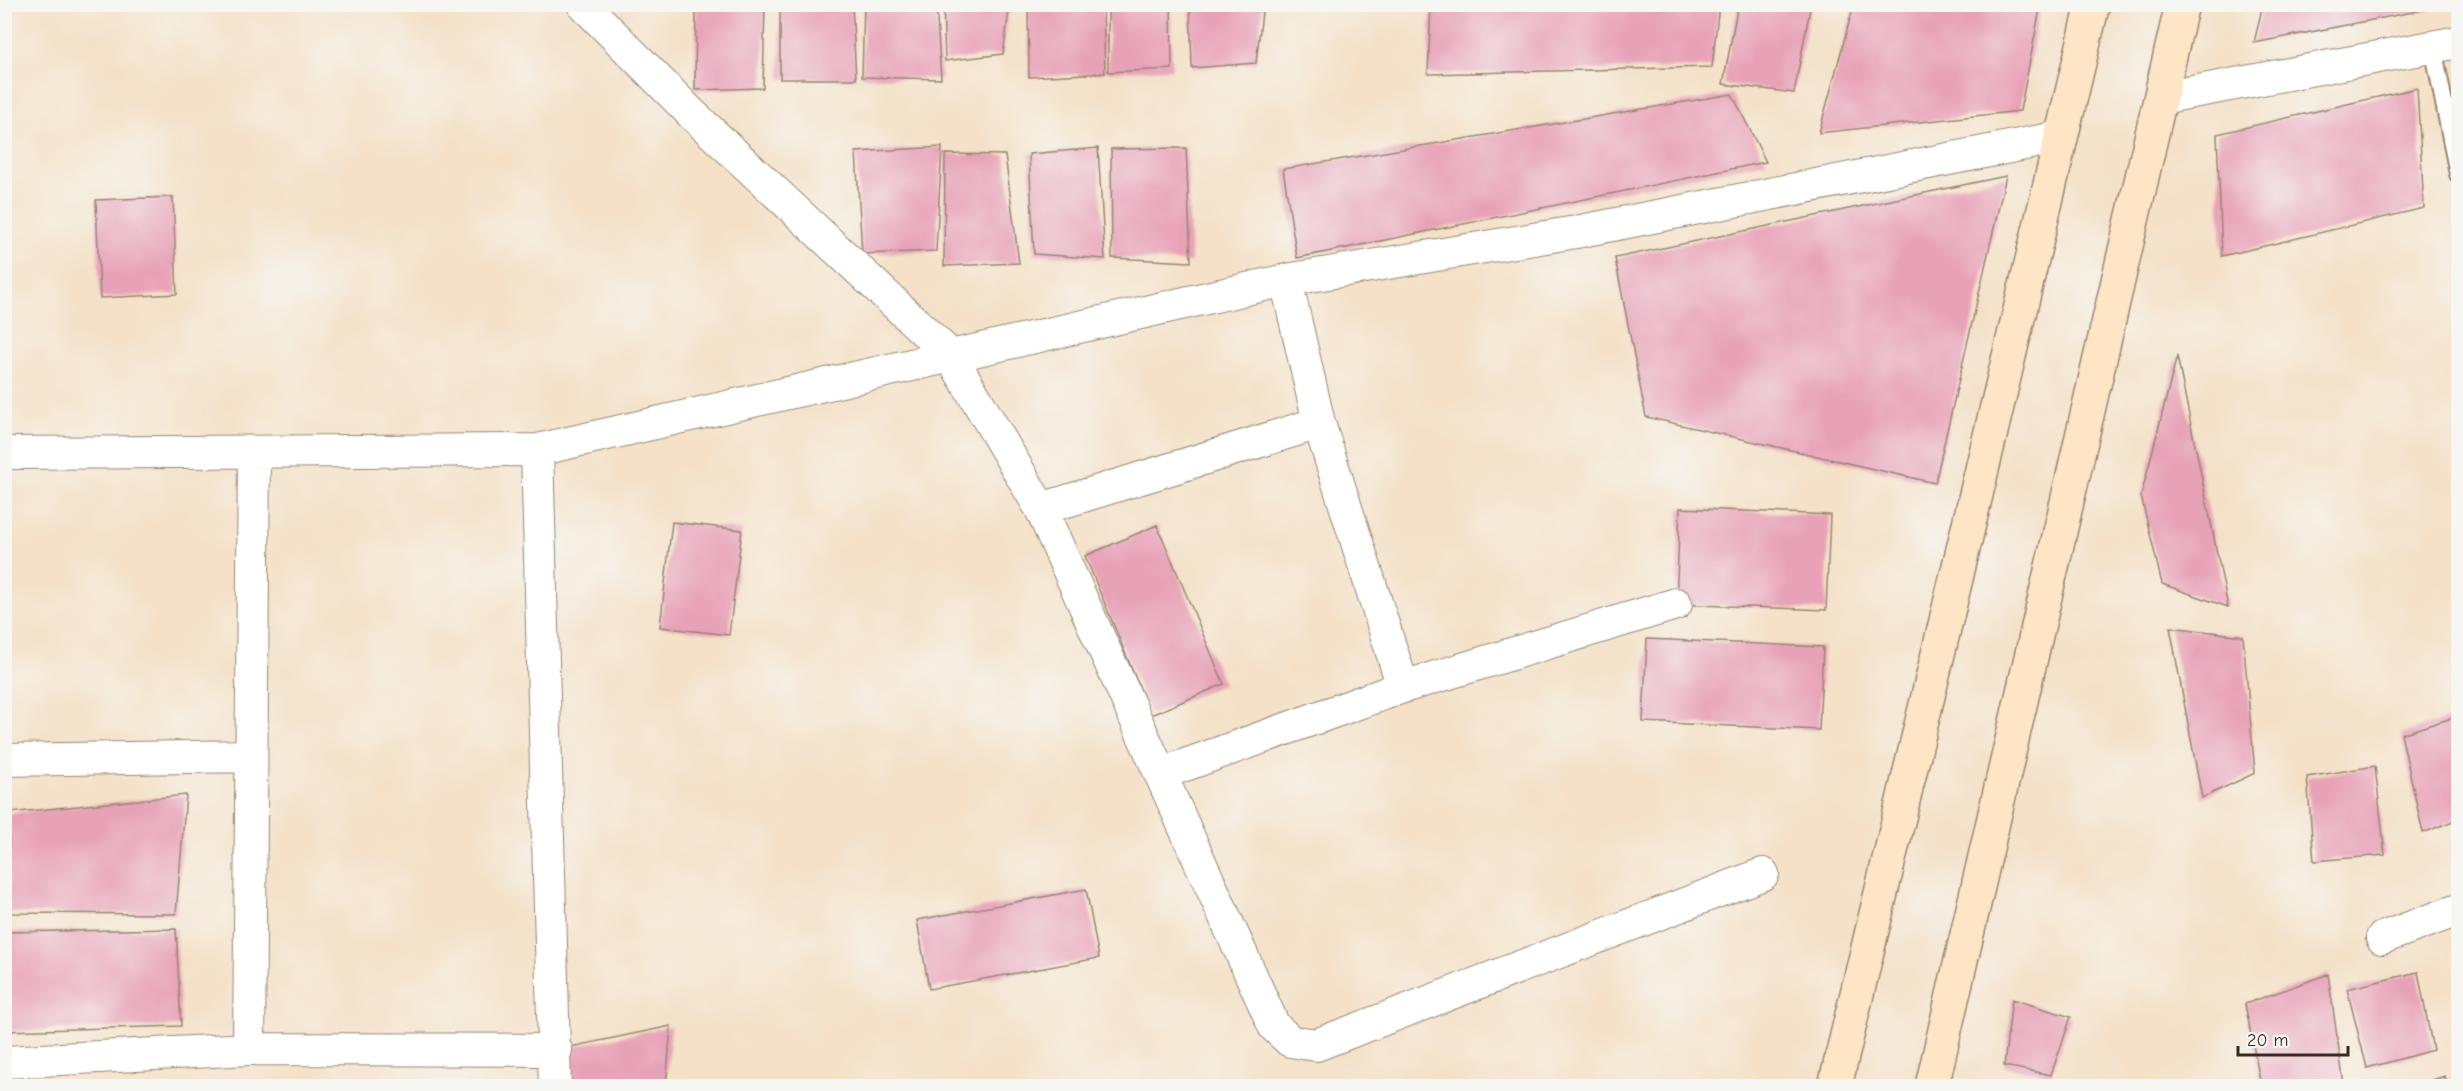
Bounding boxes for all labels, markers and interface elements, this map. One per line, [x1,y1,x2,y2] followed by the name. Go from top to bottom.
[2238,1019,2348,1057] scale bar
[2247,1030,2288,1051] text: 20 m

